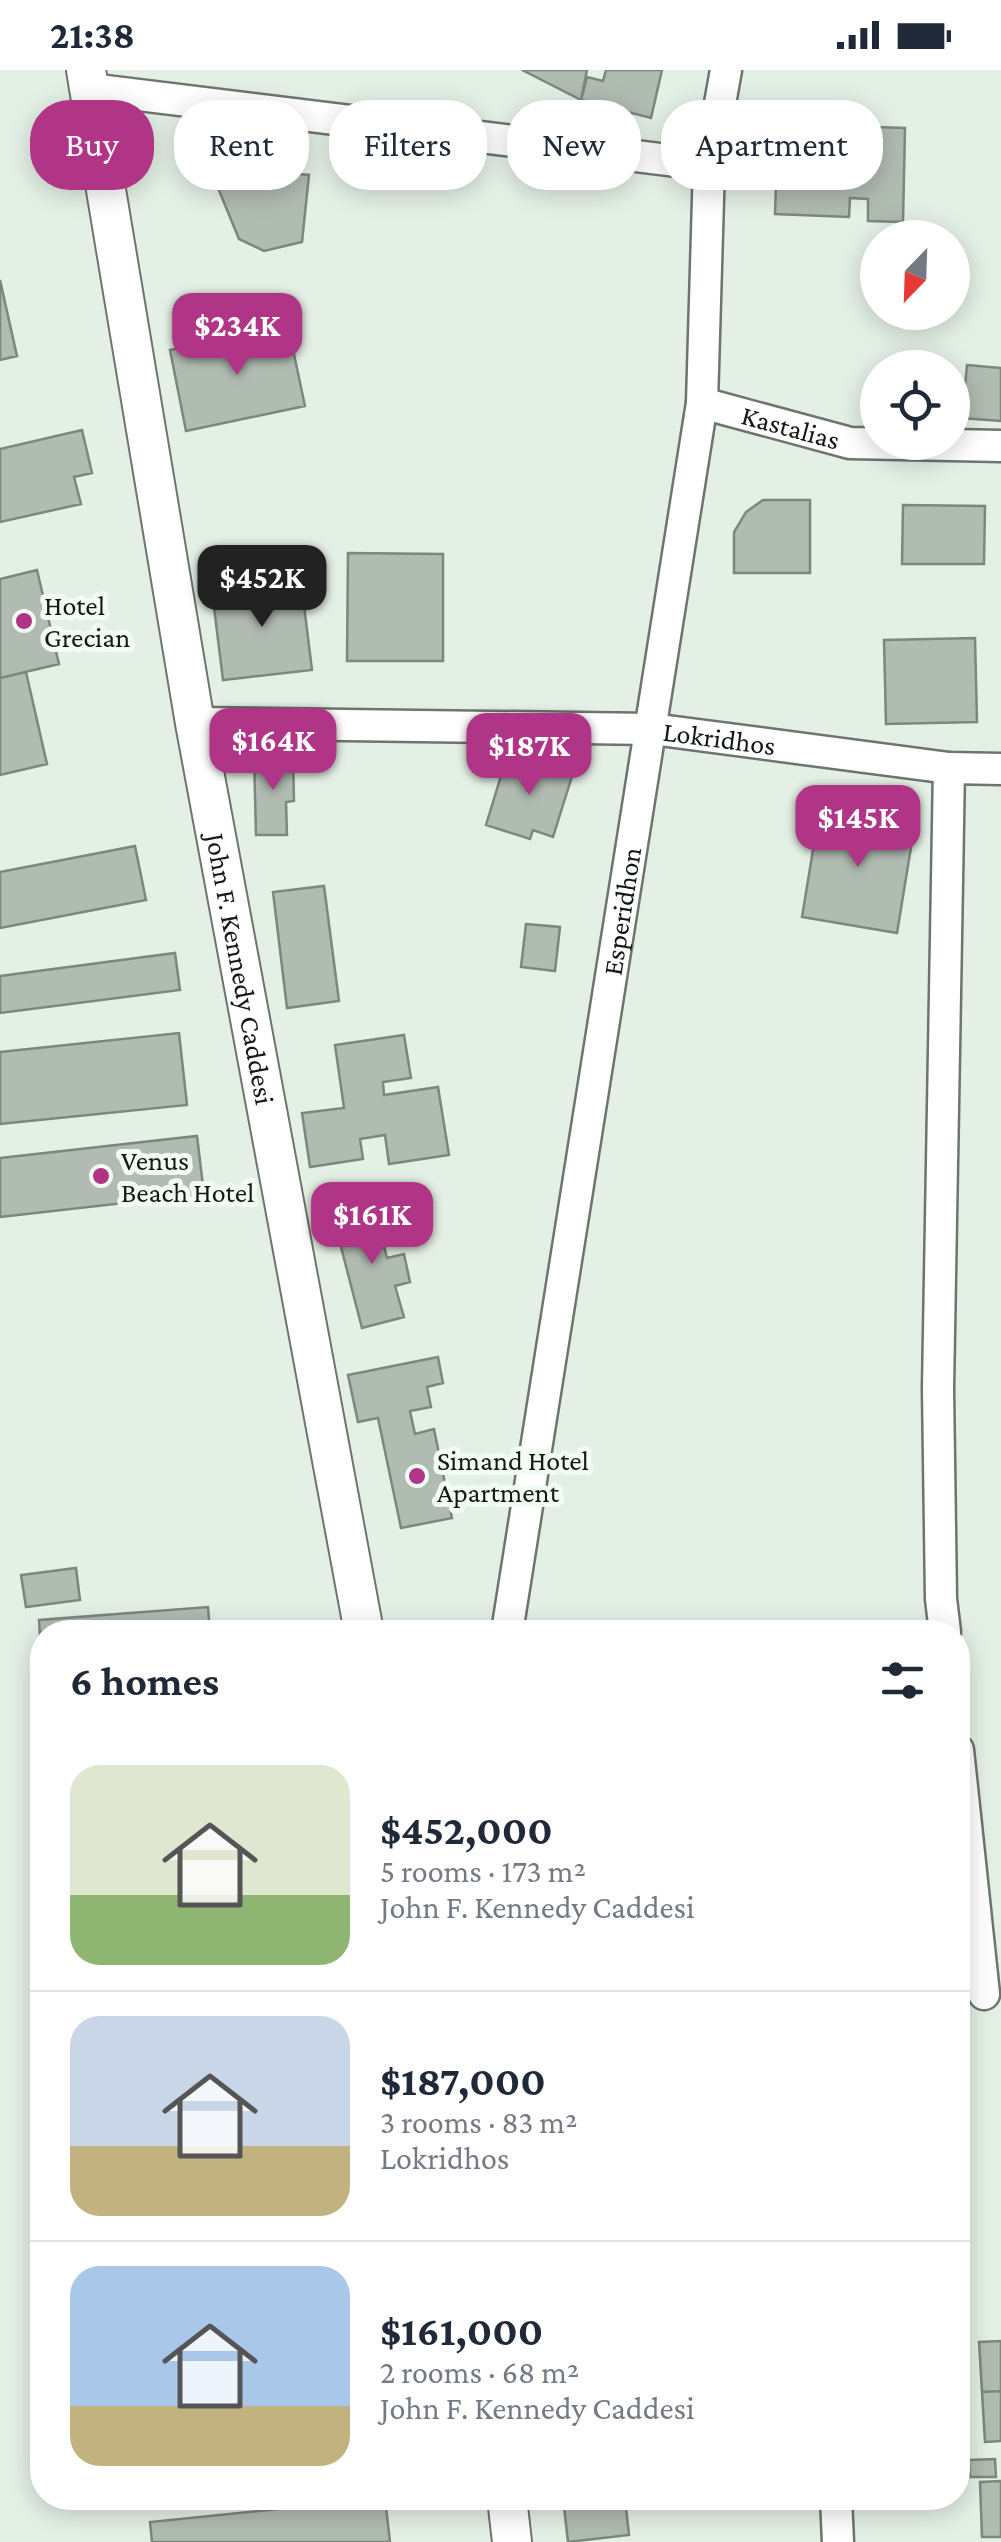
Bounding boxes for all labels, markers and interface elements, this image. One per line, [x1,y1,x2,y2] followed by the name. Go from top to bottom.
[50,14,135,56] text: 21:38
[30,100,154,190] chip: Buy
[174,100,309,190] chip: Rent
[329,100,487,190] chip: Filters
[507,100,641,190] chip: New
[661,100,883,190] chip: Apartment
[860,220,970,330] north arrow
[860,220,970,460] map controls
[167,293,307,378] pin: $234K
[194,307,280,343] text: $234K
[860,350,970,460] button: locate
[738,399,843,456] street label: Kastalias
[192,545,332,630] pin: $452K
[219,559,305,595] text: $452K
[44,590,130,653] place label: Hotel Grecian
[13,610,35,632] marker: Hotel Grecian
[203,708,343,793] pin: $164K
[459,713,599,798] pin: $187K
[661,716,777,761] street label: Lokridhos
[231,722,315,758] text: $164K
[488,727,570,763] text: $187K
[788,785,928,870] pin: $145K
[817,799,899,835] text: $145K
[199,828,281,1107] street label: John F. Kennedy Caddesi
[596,845,647,977] street label: Esperidhon
[121,1145,254,1208] place label: Venus Beach Hotel
[90,1165,112,1187] marker: Venus Beach Hotel
[302,1182,442,1267] pin: $161K
[333,1196,411,1232] text: $161K
[437,1445,589,1508] place label: Simand Hotel Apartment
[406,1465,428,1487] marker: Simand Hotel Apartment
[875,1653,930,1708] icon: filters
[70,1657,219,1704] text: 6 homes
[150,1805,270,1925] icon: home
[380,1806,553,1853] text: $452,000
[380,1853,586,1889] text: 5 rooms · 173 m²
[380,1889,695,1925] text: John F. Kennedy Caddesi
[150,2056,270,2176] icon: home
[380,2057,546,2104] text: $187,000
[380,2104,578,2140] text: 3 rooms · 83 m²
[380,2140,509,2176] text: Lokridhos
[150,2306,270,2426] icon: home
[380,2307,543,2354] text: $161,000
[380,2354,579,2390] text: 2 rooms · 68 m²
[380,2390,695,2426] text: John F. Kennedy Caddesi

